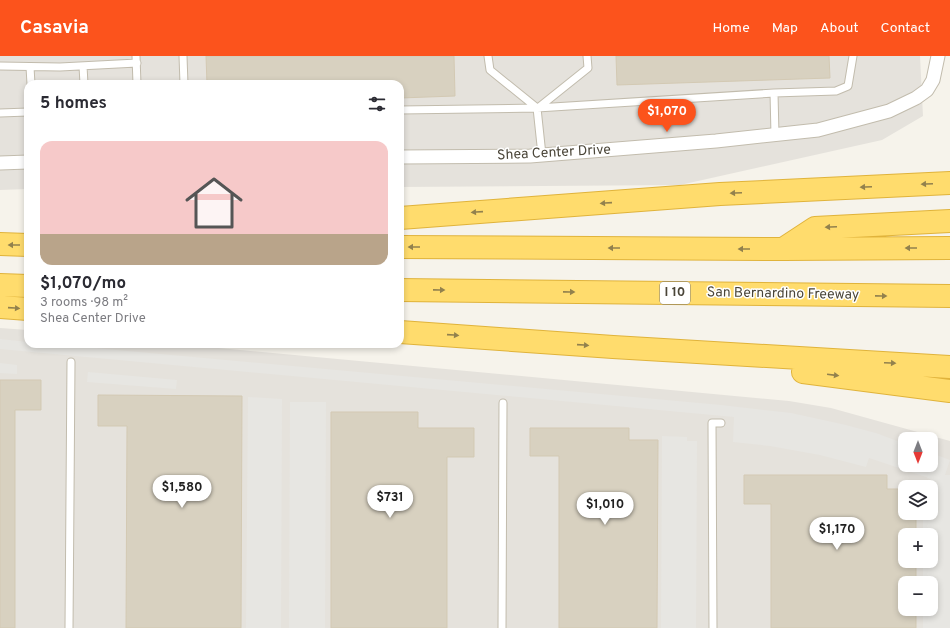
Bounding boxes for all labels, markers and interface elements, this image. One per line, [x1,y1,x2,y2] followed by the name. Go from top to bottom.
[20,16,89,40] text: Casavia
[713,20,750,37] text: Home
[772,20,798,37] text: Map
[820,20,859,37] text: About
[881,20,930,37] text: Contact
[40,93,107,115] text: 5 homes
[366,93,388,115] icon: filters
[634,99,700,133] pin: $1,070
[647,104,687,120] text: $1,070
[497,142,611,164] street label: Shea Center Drive
[178,167,250,239] icon: home
[921,180,933,187] one-way arrow
[859,184,872,190] one-way arrow
[730,190,742,197] one-way arrow
[600,199,612,206] one-way arrow
[471,209,483,216] one-way arrow
[825,223,837,230] one-way arrow
[8,241,20,248] one-way arrow
[407,244,420,250] one-way arrow
[607,245,620,251] one-way arrow
[904,245,917,251] one-way arrow
[737,246,750,252] one-way arrow
[40,273,126,295] text: $1,070/mo
[660,282,690,304] road number: I 10
[707,284,859,304] street label: San Bernardino Freeway
[433,287,446,293] one-way arrow
[563,289,576,295] one-way arrow
[875,293,888,299] one-way arrow
[40,295,128,311] text: 3 rooms · 98 m²
[8,305,20,312] one-way arrow
[40,311,146,327] text: Shea Center Drive
[447,332,459,339] one-way arrow
[577,341,589,348] one-way arrow
[884,360,896,367] one-way arrow
[827,372,839,378] one-way arrow
[898,432,938,472] north arrow
[898,432,938,616] map controls
[149,475,215,509] pin: $1,580
[162,480,202,496] text: $1,580
[898,480,938,520] button: layers
[366,485,414,519] pin: $731
[376,490,404,506] text: $731
[572,492,638,526] pin: $1,010
[586,497,624,513] text: $1,010
[804,517,870,551] pin: $1,170
[818,522,856,538] text: $1,170
[898,528,938,568] button: +
[898,576,938,616] button: −

